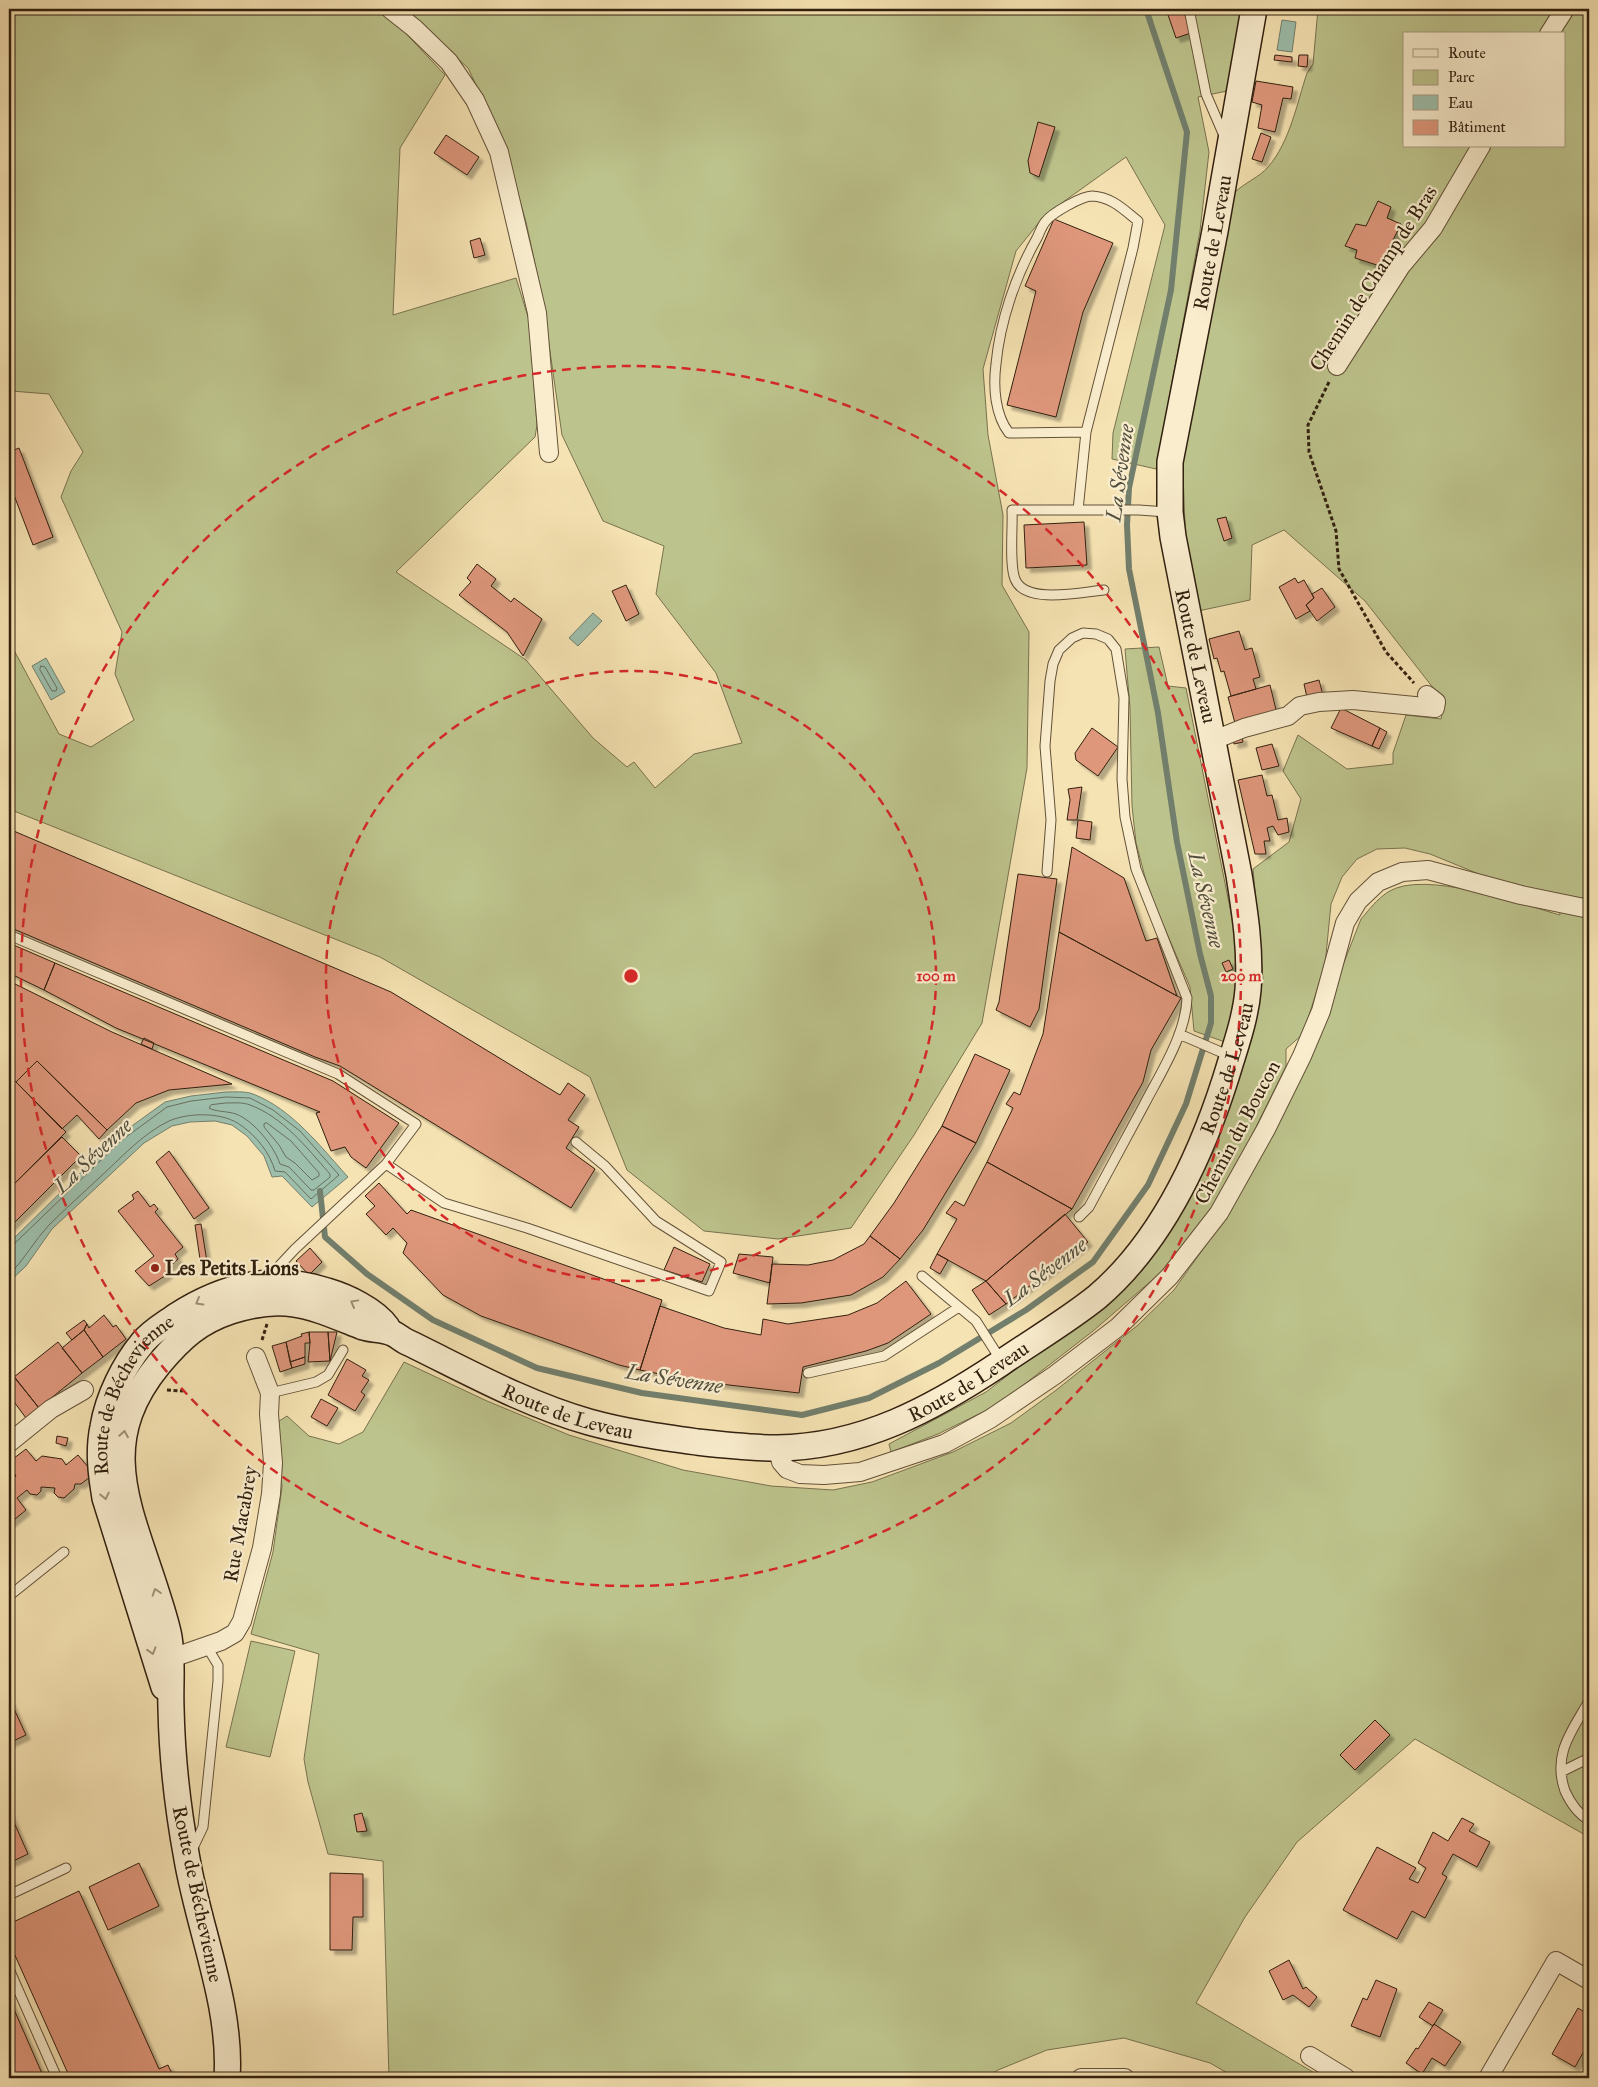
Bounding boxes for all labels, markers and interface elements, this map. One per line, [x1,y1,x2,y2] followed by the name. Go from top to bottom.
[1403,32,1566,148] legend
[1448,44,1486,62] text: Route
[1448,68,1475,86] text: Parc
[1448,94,1473,112] text: Eau
[1448,118,1507,136] text: Bâtiment
[1188,173,1237,312] street label: Route de Leveau
[1304,181,1442,375] street label: Chemin de Champ de Bras
[1100,422,1140,524] water label: La Sévenne
[1170,587,1222,726] street label: Route de Leveau
[1182,848,1230,952] water label: La Sévenne
[622,967,640,985] centre of rings
[916,967,956,985] text: 100 m
[1221,967,1262,985] text: 200 m
[1195,1000,1258,1138] street label: Route de Leveau
[1189,1056,1285,1208] street label: Chemin du Boucon
[48,1112,139,1200] water label: La Sévenne
[997,1231,1093,1312] water label: La Sévenne
[165,1256,299,1280] place label: Les Petits Lions
[149,1262,161,1274] marker: Les Petits Lions
[195,1296,204,1306] one-way arrow
[350,1299,359,1309] one-way arrow
[88,1309,178,1476] street label: Route de Béchevienne
[904,1336,1034,1427] street label: Route de Leveau
[623,1358,726,1400] water label: La Sévenne
[498,1378,636,1444] street label: Route de Leveau
[118,1430,129,1438] one-way arrow
[218,1463,262,1584] street label: Rue Macabrey
[99,1491,110,1500] one-way arrow
[152,1588,162,1596] one-way arrow
[147,1646,157,1655] one-way arrow
[168,1804,228,1984] street label: Route de Béchevienne

